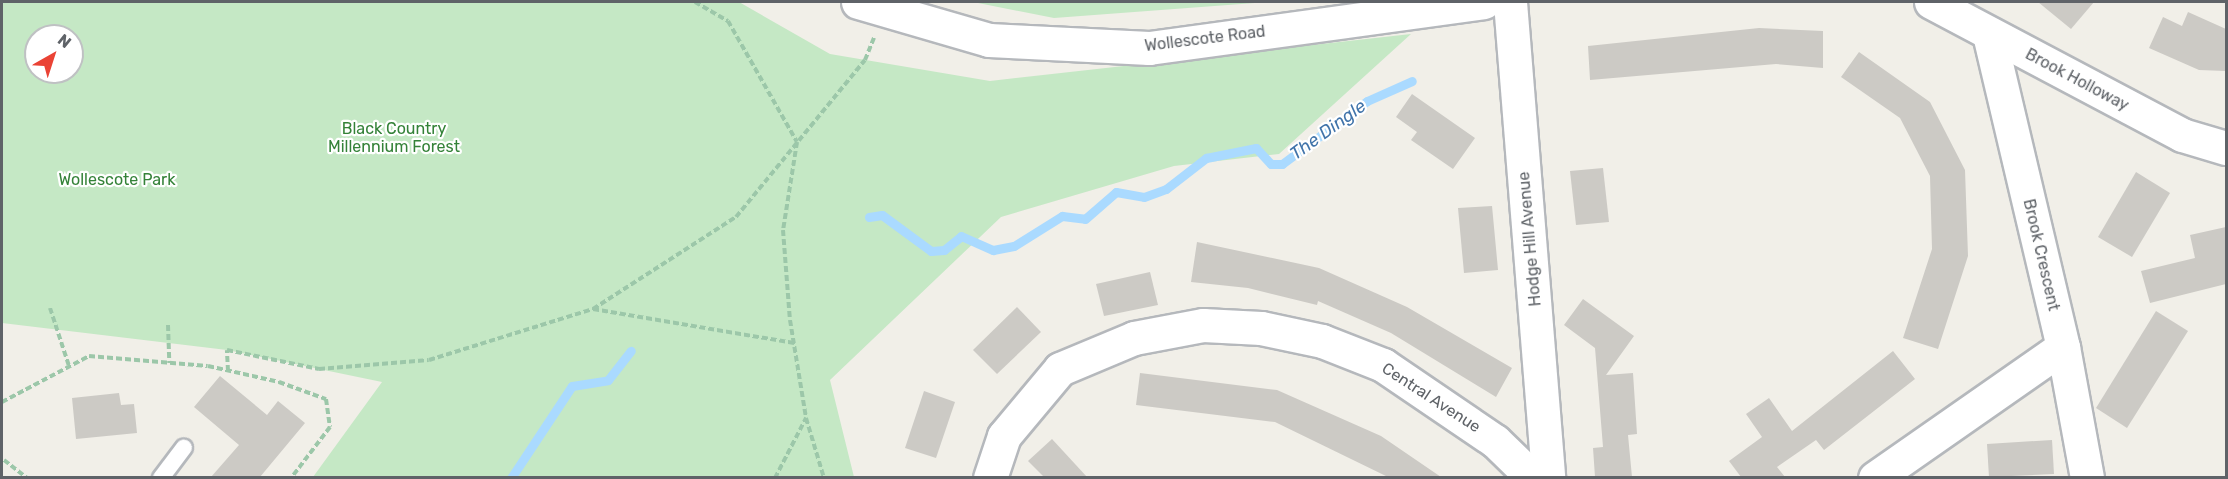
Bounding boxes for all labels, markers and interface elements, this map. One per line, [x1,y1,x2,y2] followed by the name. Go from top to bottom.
[1144,22,1266,56] street label: Wollescote Road
[24,24,84,84] north arrow
[54,30,75,52] text: N
[2022,45,2132,115] street label: Brook Holloway
[1286,95,1370,165] water label: The Dingle
[328,119,460,157] park label: Black Country Millennium Forest
[59,170,175,190] park label: Wollescote Park
[1515,171,1545,307] street label: Hodge Hill Avenue
[2019,197,2063,313] street label: Brook Crescent
[1378,359,1484,437] street label: Central Avenue

